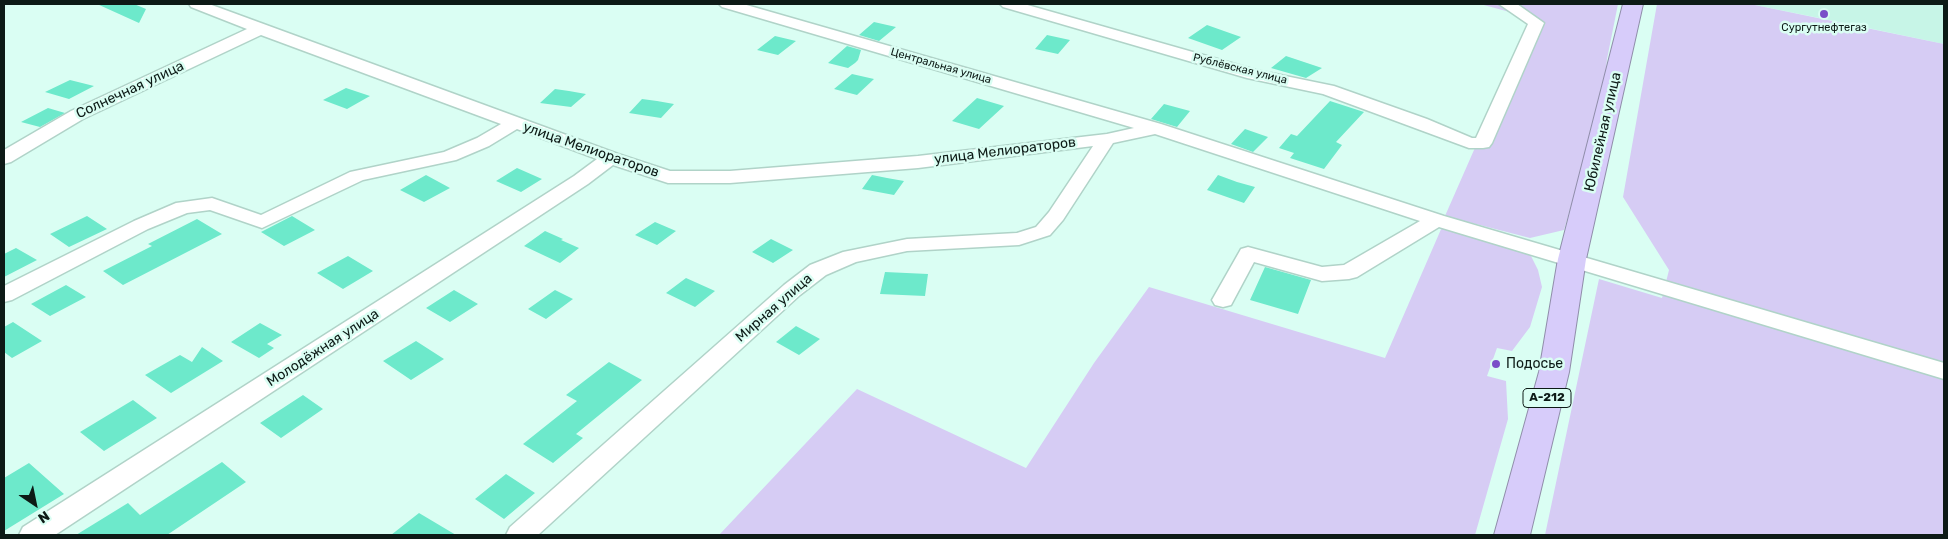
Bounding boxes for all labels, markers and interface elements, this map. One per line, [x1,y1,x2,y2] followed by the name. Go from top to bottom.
[1818,8,1830,20] marker: Сургутнефтегаз
[1781,21,1867,35] place label: Сургутнефтегаз
[889,45,993,87] street label: Центральная улица
[1192,51,1288,87] street label: Рублёвская улица
[73,58,187,122] street label: Солнечная улица
[1581,71,1625,193] street label: Юбилейная улица
[521,119,661,181] street label: улица Мелиораторов
[933,134,1077,168] street label: улица Мелиораторов
[732,270,816,346] street label: Мирная улица
[264,306,382,390] street label: Молодёжная улица
[1506,356,1563,372] place label: Подосье
[1490,358,1502,370] marker: Подосье
[1523,388,1571,408] road number: А-212
[10,479,60,529] north arrow
[35,507,53,527] text: N

